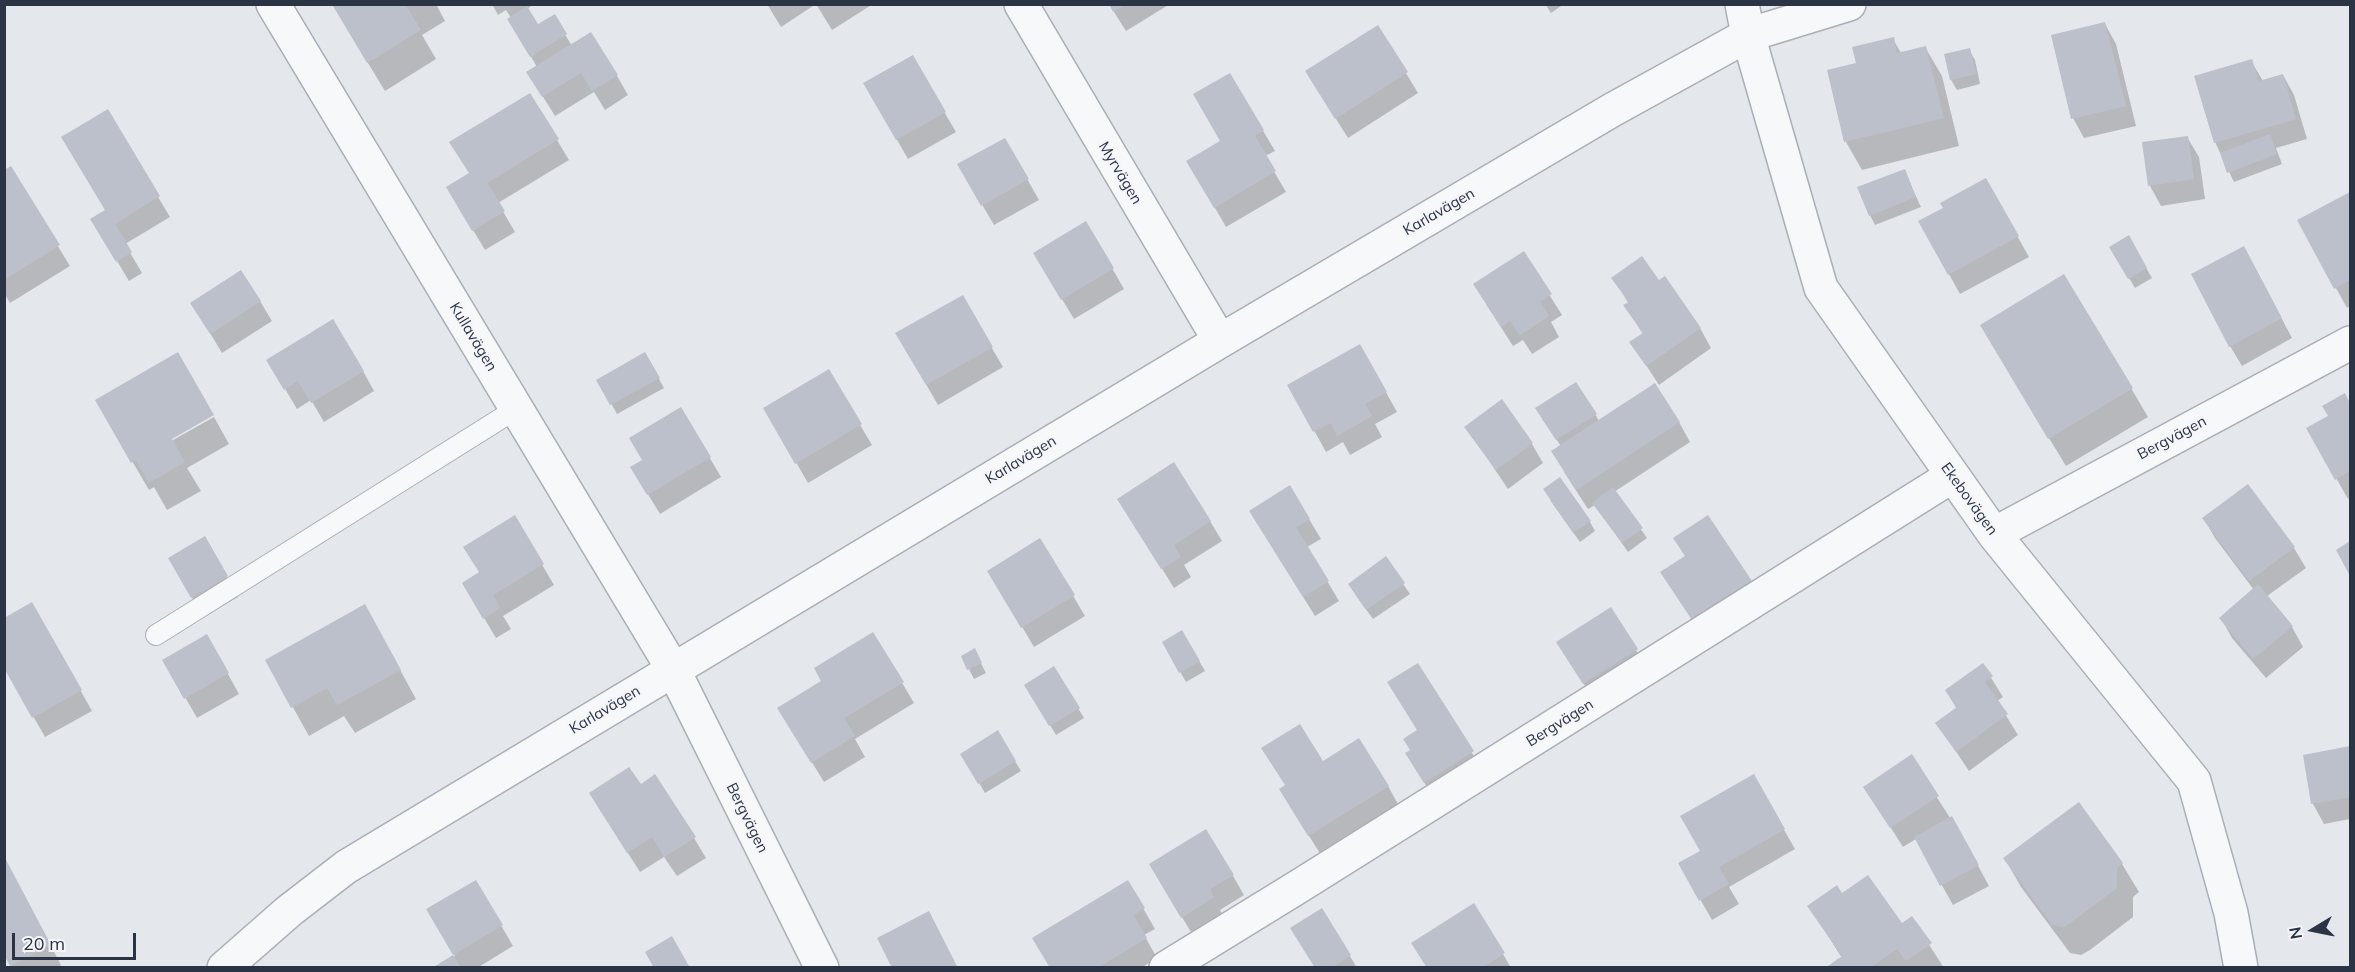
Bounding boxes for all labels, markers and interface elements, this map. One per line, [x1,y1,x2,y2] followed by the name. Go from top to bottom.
[1094,138,1146,208] street label: Myrvägen
[1400,184,1478,240] street label: Karlavägen
[445,299,501,375] street label: Kullavägen
[2134,412,2210,464] street label: Bergvägen
[982,432,1060,488] street label: Karlavägen
[1937,459,2001,539] street label: Ekebovägen
[566,682,644,738] street label: Karlavägen
[1523,695,1597,751] street label: Bergvägen
[722,780,772,856] street label: Bergvägen
[2283,900,2343,960] north arrow
[15,921,140,959] scale bar
[2284,925,2306,941] text: N
[23,932,65,955] text: 20 m

